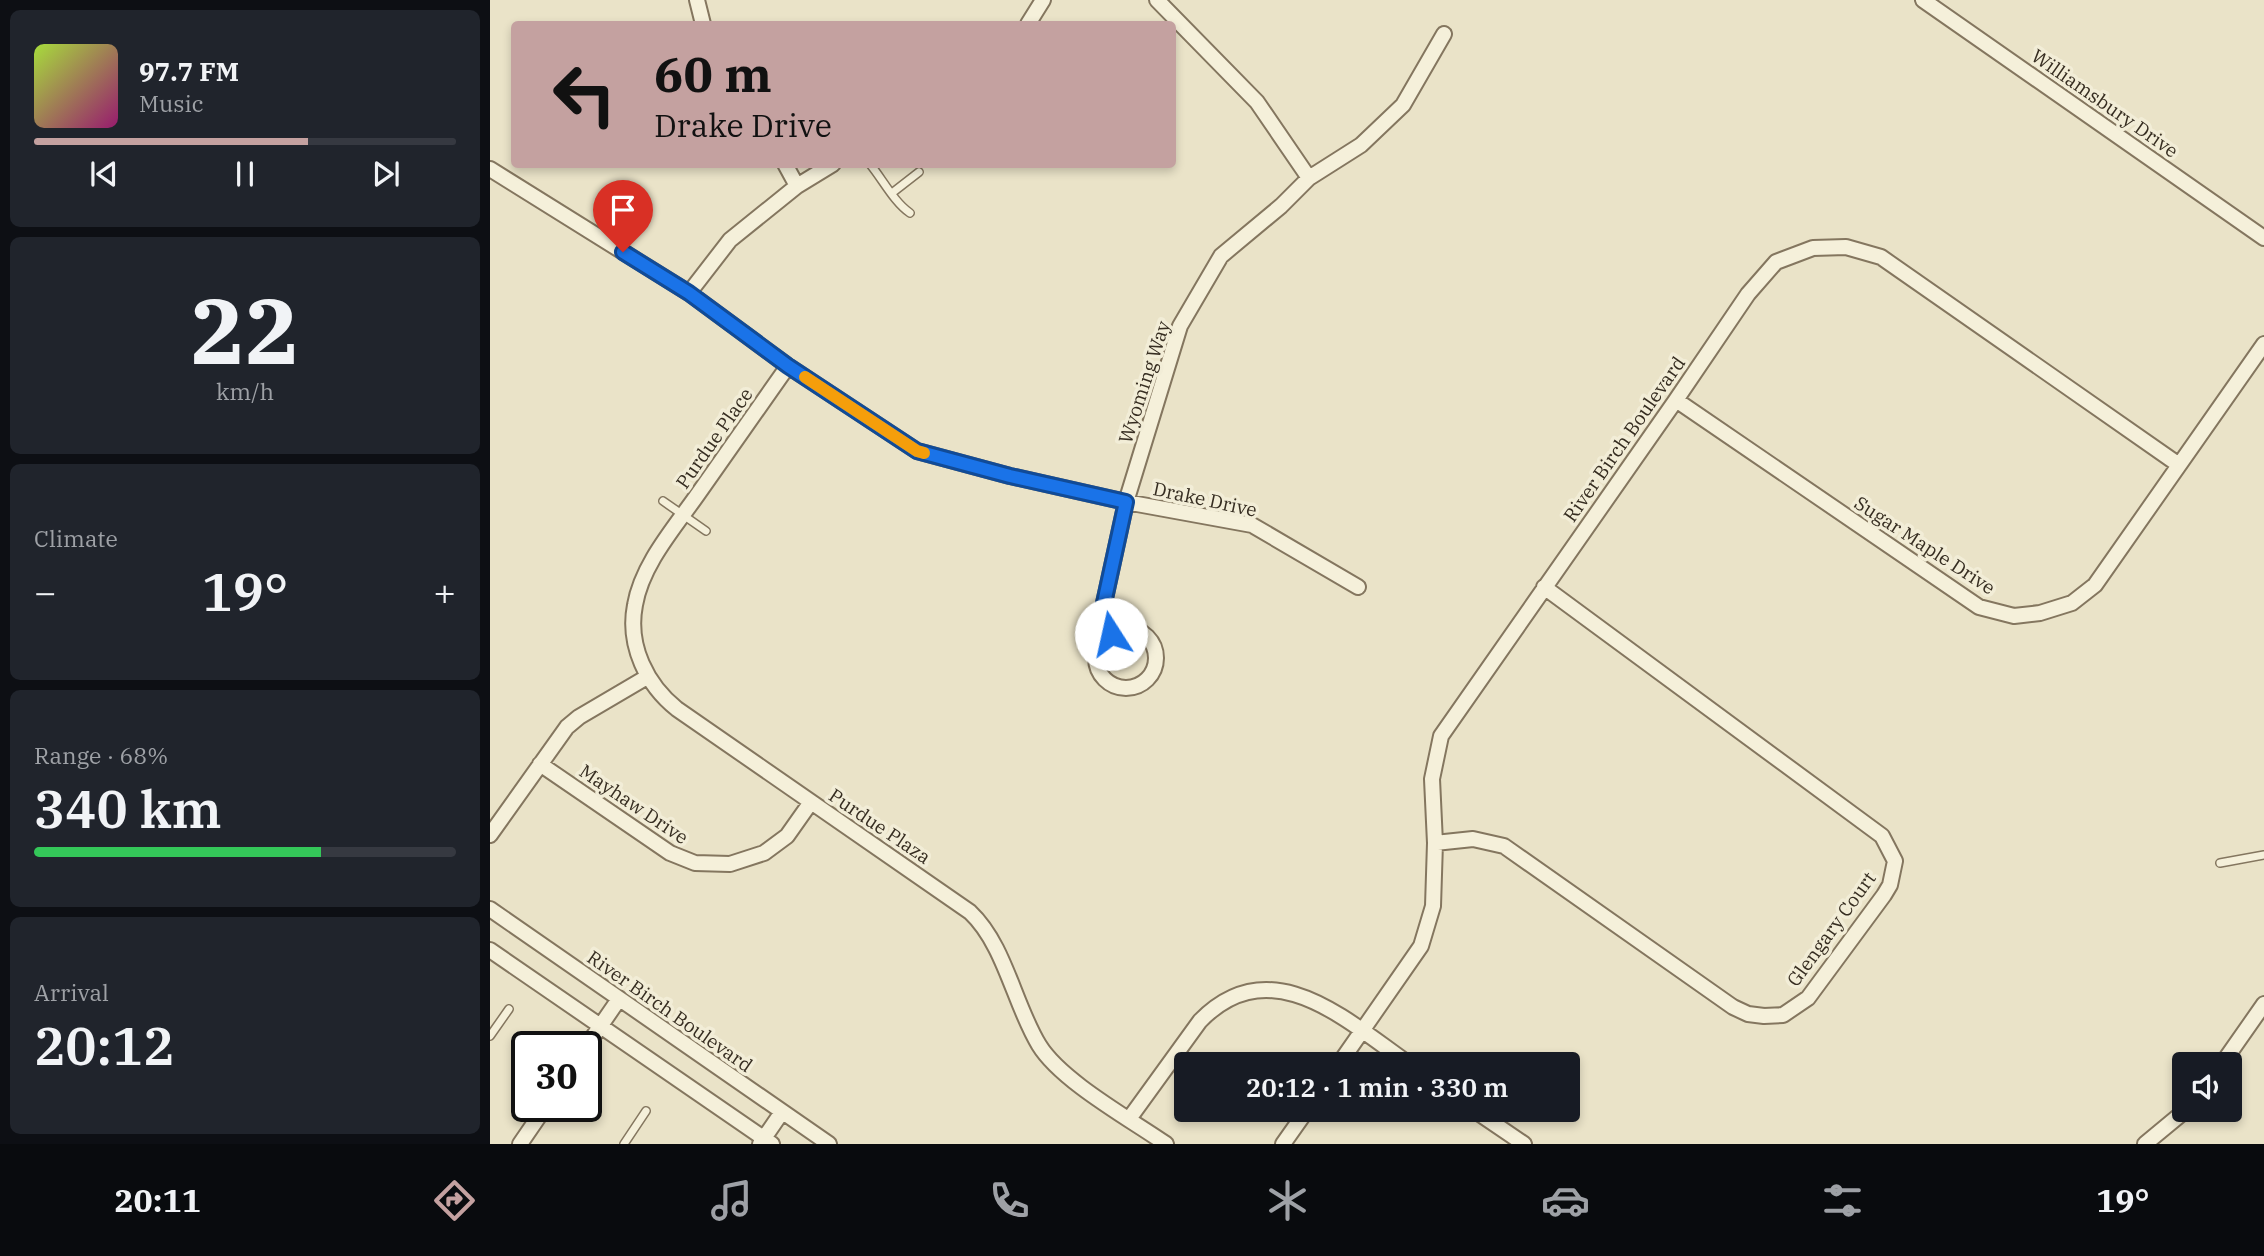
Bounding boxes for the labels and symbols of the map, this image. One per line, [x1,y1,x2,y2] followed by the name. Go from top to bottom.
[2027,43,2183,163] street label: Williamsbury Drive
[593,180,653,252] pin
[1113,317,1175,446] street label: Wyoming Way
[1558,352,1690,526] street label: River Birch Boulevard
[670,383,758,493] street label: Purdue Place
[1151,476,1259,522] street label: Drake Drive
[1850,490,2000,600] street label: Sugar Maple Drive
[1074,597,1148,671] position arrow
[575,759,693,849] street label: Mayhaw Drive
[824,783,936,869] street label: Purdue Plaza
[1781,867,1881,991] street label: Glengary Court
[583,945,757,1077] street label: River Birch Boulevard
[511,1031,602,1122] speed limit sign: 30

